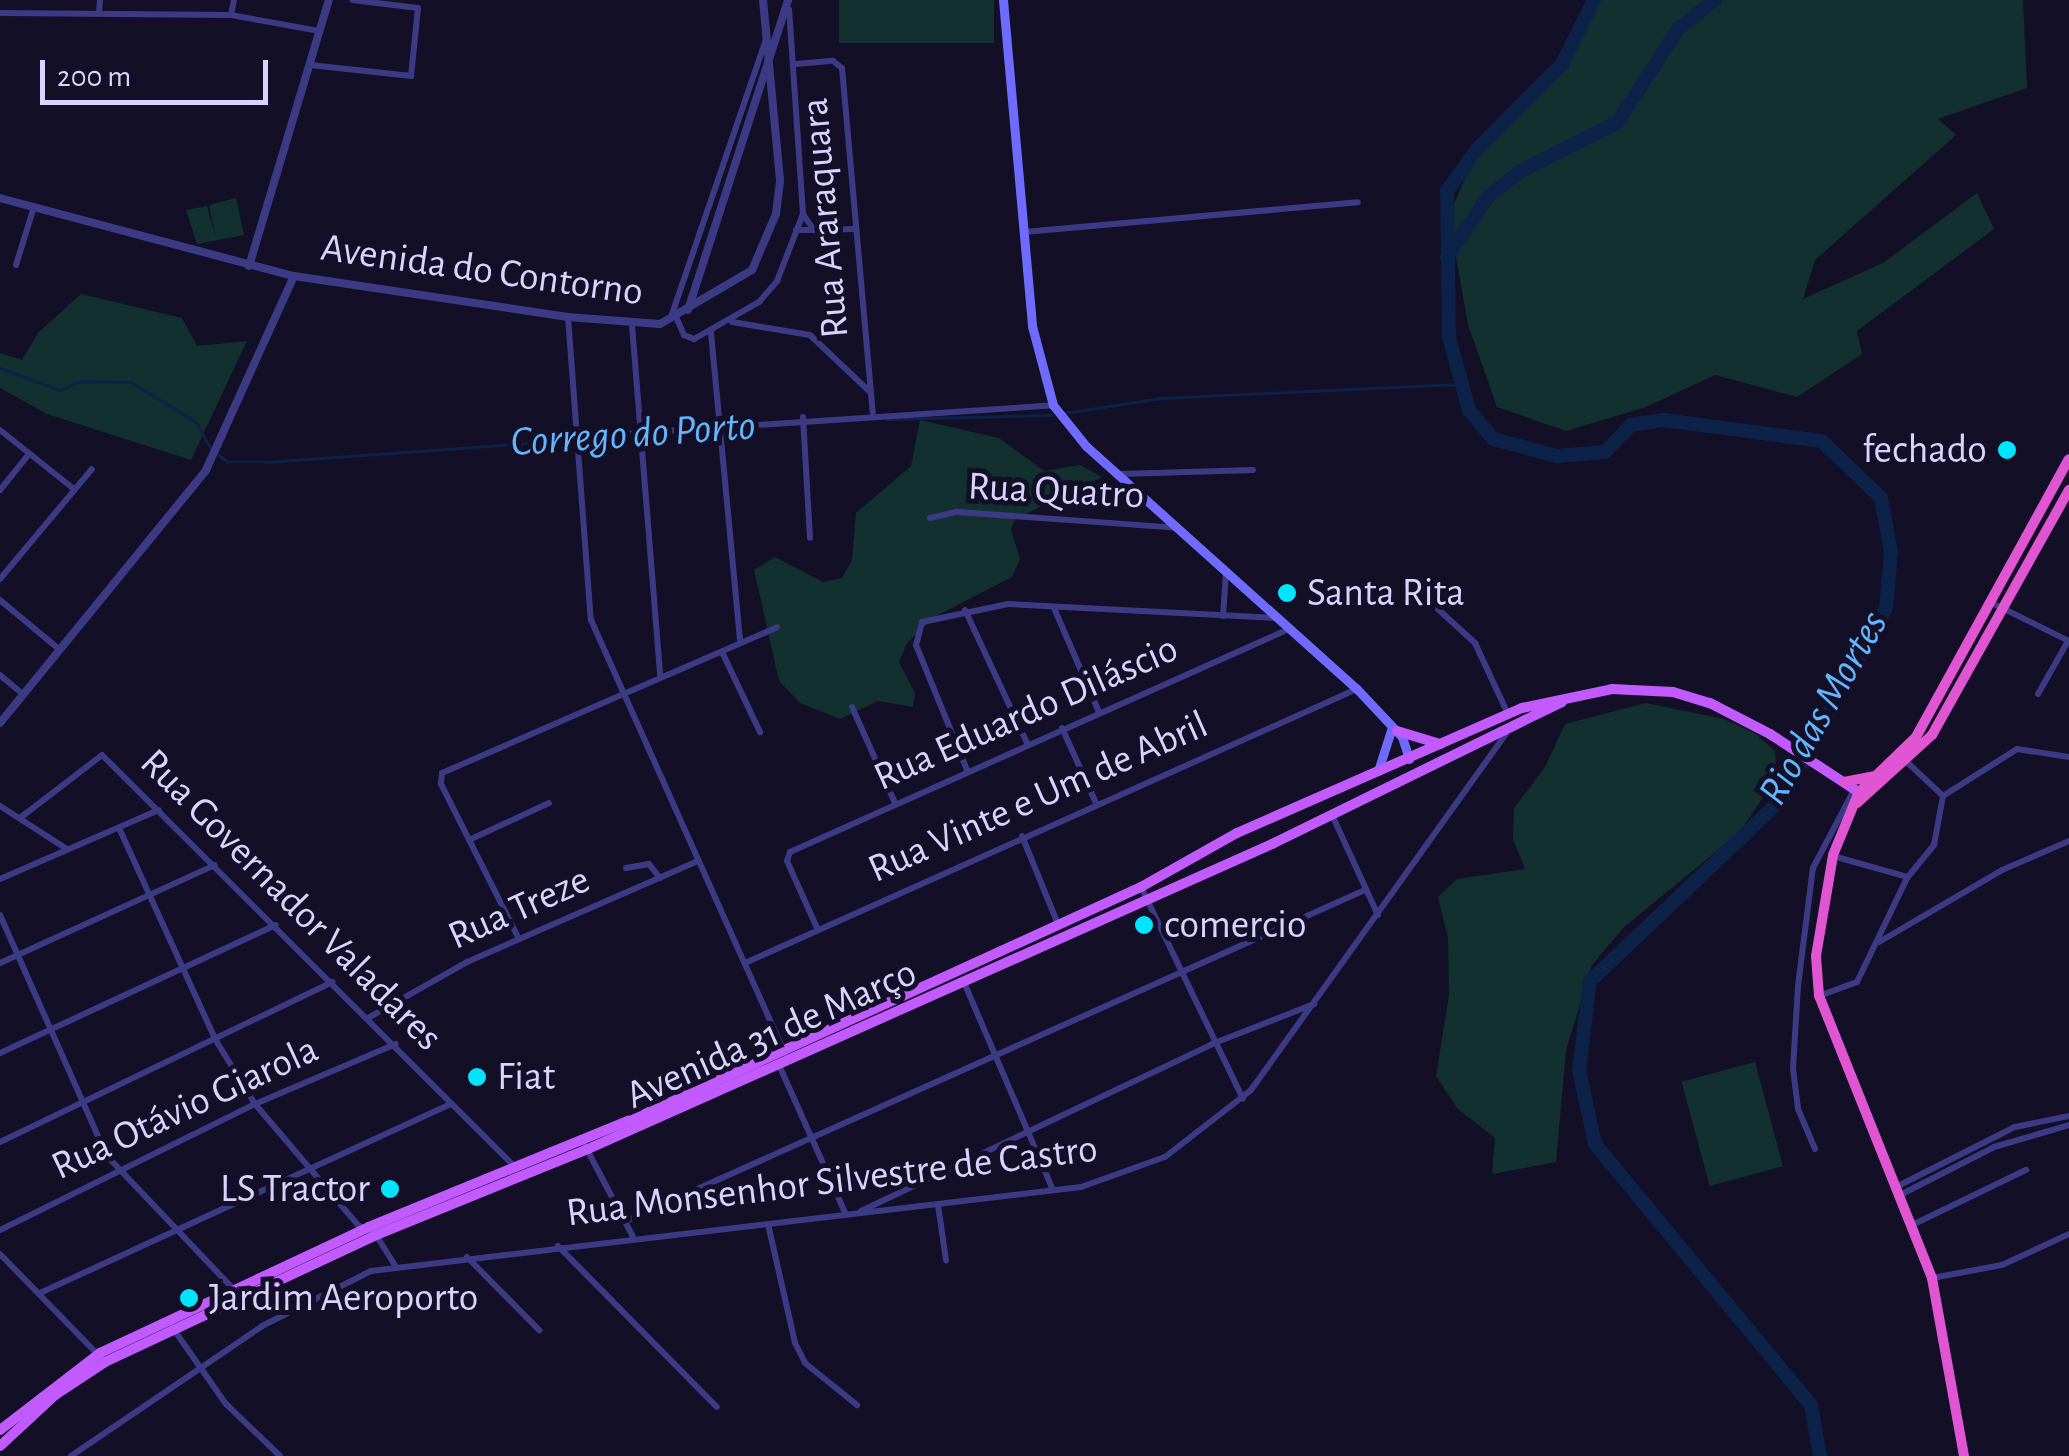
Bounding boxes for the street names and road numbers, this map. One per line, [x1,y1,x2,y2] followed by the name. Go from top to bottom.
[791,96,859,340] street label: Rua Araraquara
[318,224,646,316] street label: Avenida do Contorno
[967,462,1145,520] street label: Rua Quatro
[867,624,1185,802] street label: Rua Eduardo Diláscio
[861,701,1215,893] street label: Rua Vinte e Um de Abril
[130,739,452,1061] street label: Rua Governador Valadares
[441,856,597,960] street label: Rua Treze
[618,948,924,1120] street label: Avenida 31 de Março
[44,1025,326,1191] street label: Rua Otávio Giarola
[564,1125,1100,1237] street label: Rua Monsenhor Silvestre de Castro

